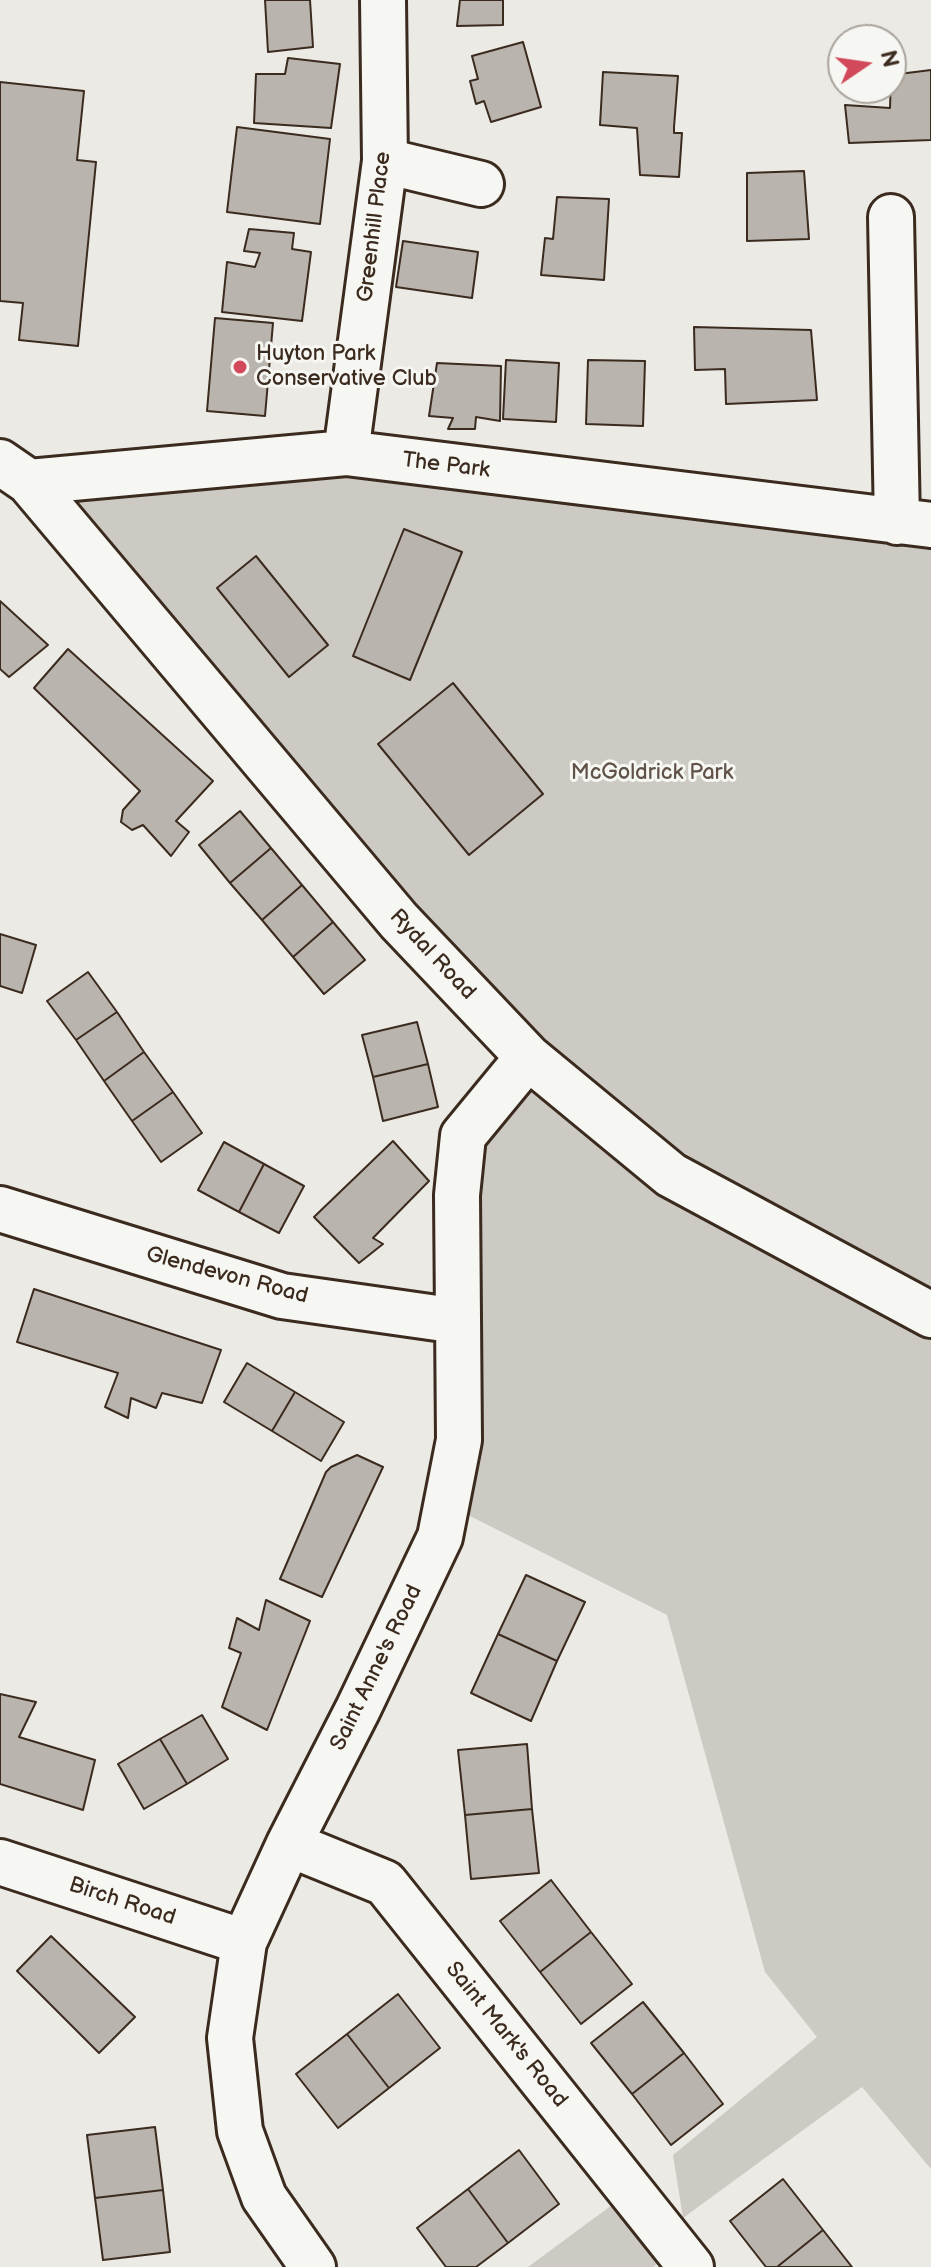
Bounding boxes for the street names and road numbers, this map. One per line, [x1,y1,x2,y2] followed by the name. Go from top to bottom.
[353,150,397,304] street label: Greenhill Place
[401,448,491,484] street label: The Park
[383,904,481,1006] street label: Rydal Road
[143,1242,311,1310] street label: Glendevon Road
[326,1581,428,1755] street label: Saint Anne's Road
[65,1872,179,1932] street label: Birch Road
[439,1957,573,2113] street label: Saint Mark's Road

